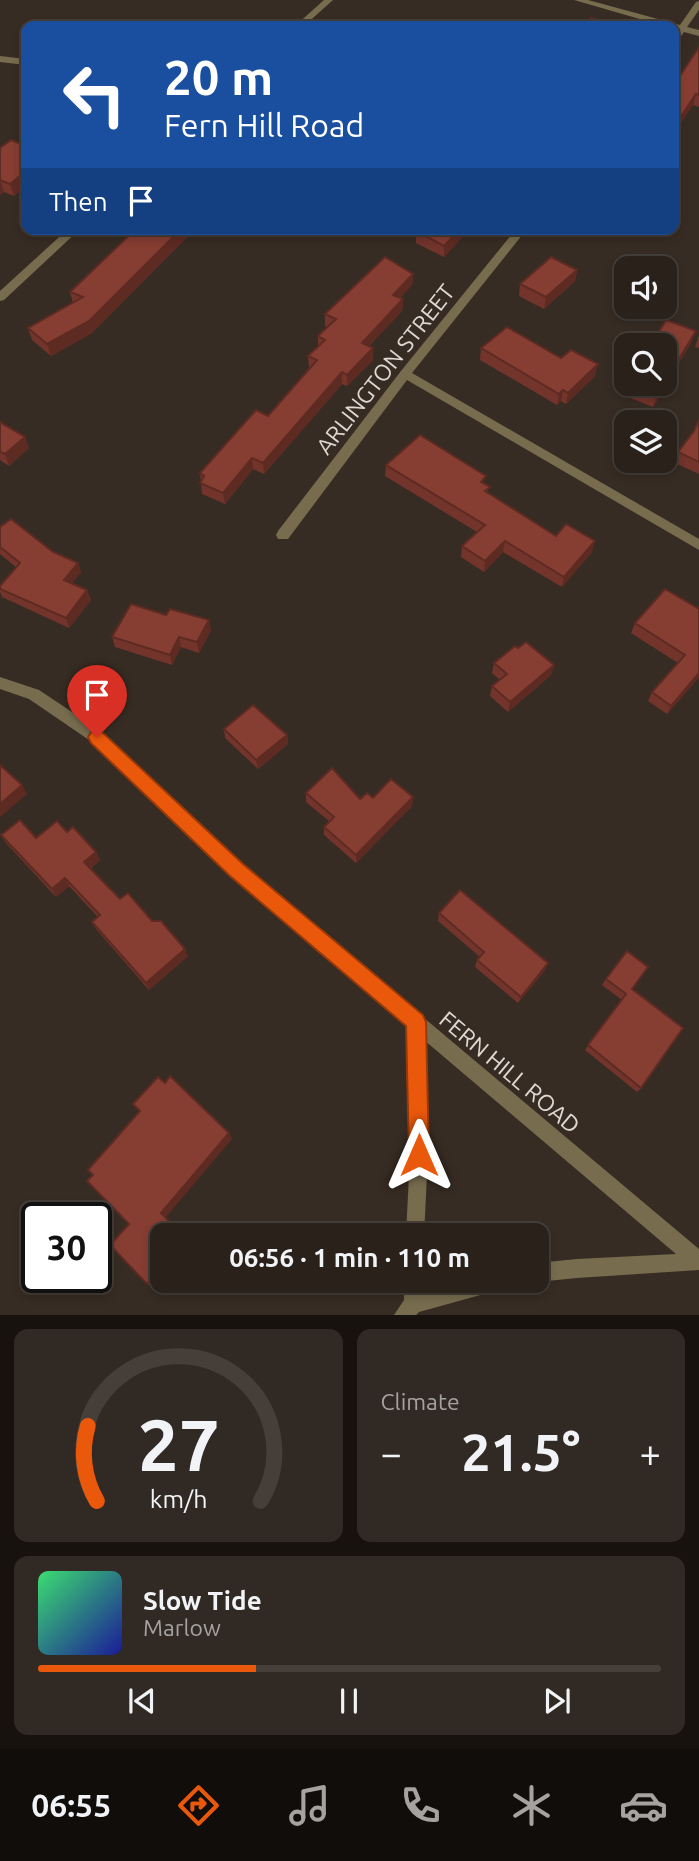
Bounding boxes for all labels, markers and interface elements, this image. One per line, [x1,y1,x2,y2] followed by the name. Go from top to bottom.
[49,49,140,140] icon: left
[164,49,273,104] text: 20 m
[164,107,364,143] text: Fern Hill Road
[122,182,160,220] icon: arrive
[49,187,108,216] text: Then
[614,256,677,473] map controls
[614,256,677,319] button: sound
[311,279,459,459] street label: ARLINGTON STREET
[614,333,677,396] button: search
[614,410,677,473] button: layers
[67,665,127,737] pin
[78,676,116,714] icon: arrive
[435,1006,585,1138] street label: FERN HILL ROAD
[382,1118,456,1192] position arrow
[21,1202,112,1293] speed limit sign: 30
[229,1243,470,1272] text: 06:56 · 1 min · 110 m
[381,1389,460,1414] text: Climate
[137,1404,219,1486] text: 27
[461,1423,580,1481] text: 21.5°
[381,1432,402,1474] text: −
[640,1432,661,1474] text: +
[149,1485,207,1513] text: km/h
[143,1586,262,1615] text: Slow Tide
[143,1615,221,1640] text: Marlow
[123,1682,161,1720] icon: previous
[330,1682,368,1720] icon: pause
[538,1682,576,1720] icon: next
[174,1781,223,1830] icon: directions
[285,1781,334,1830] icon: music
[396,1781,445,1830] icon: phone
[507,1781,556,1830] icon: climate
[619,1781,668,1830] icon: car
[31,1787,111,1823] text: 06:55

